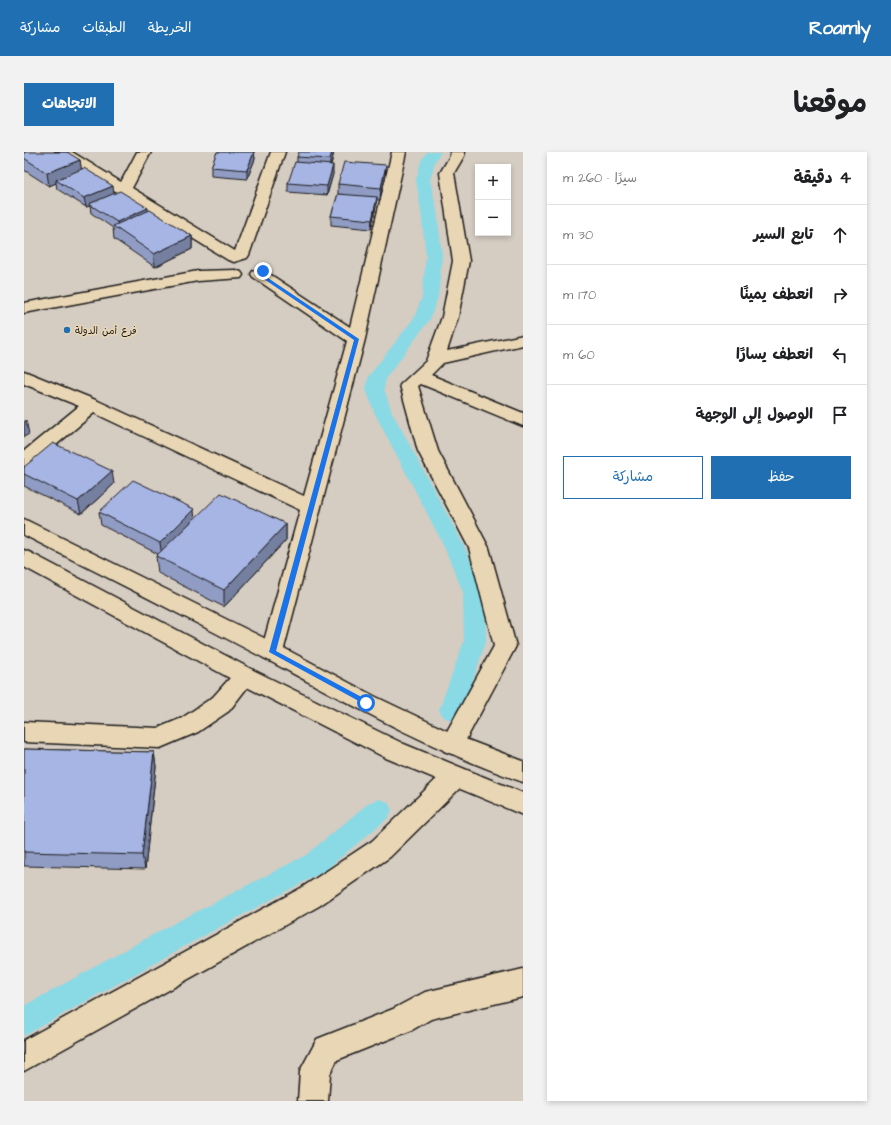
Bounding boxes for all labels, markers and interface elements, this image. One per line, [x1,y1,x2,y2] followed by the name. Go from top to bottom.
[809,15,871,42] text: Roamly
[20,18,60,38] text: مشاركة
[82,18,126,38] text: الطبقات
[148,18,191,38] text: الخريطة
[24,83,114,126] button: الاتجاهات
[793,84,867,123] text: موقعنا
[475,164,511,236] map controls
[475,164,511,200] button: +
[793,166,851,190] text: 4 دقيقة
[563,169,637,187] text: سيرًا · 260 m
[475,200,511,236] button: −
[754,224,813,245] text: تابع السير
[829,224,851,246] icon: ahead
[563,226,593,244] text: 30 m
[254,262,272,280] route end
[740,284,813,305] text: انعطف يمينًا
[829,284,851,306] icon: right
[563,286,596,304] text: 170 m
[75,324,137,338] place label: فرع أمن الدولة
[62,325,72,335] marker: فرع أمن الدولة
[736,344,813,365] text: انعطف يسارًا
[829,344,851,366] icon: left
[563,346,595,364] text: 60 m
[696,404,813,425] text: الوصول إلى الوجهة
[829,404,851,426] icon: arrive
[563,456,703,499] button: مشاركة
[711,456,851,499] button: حفظ
[357,694,375,712] route start

